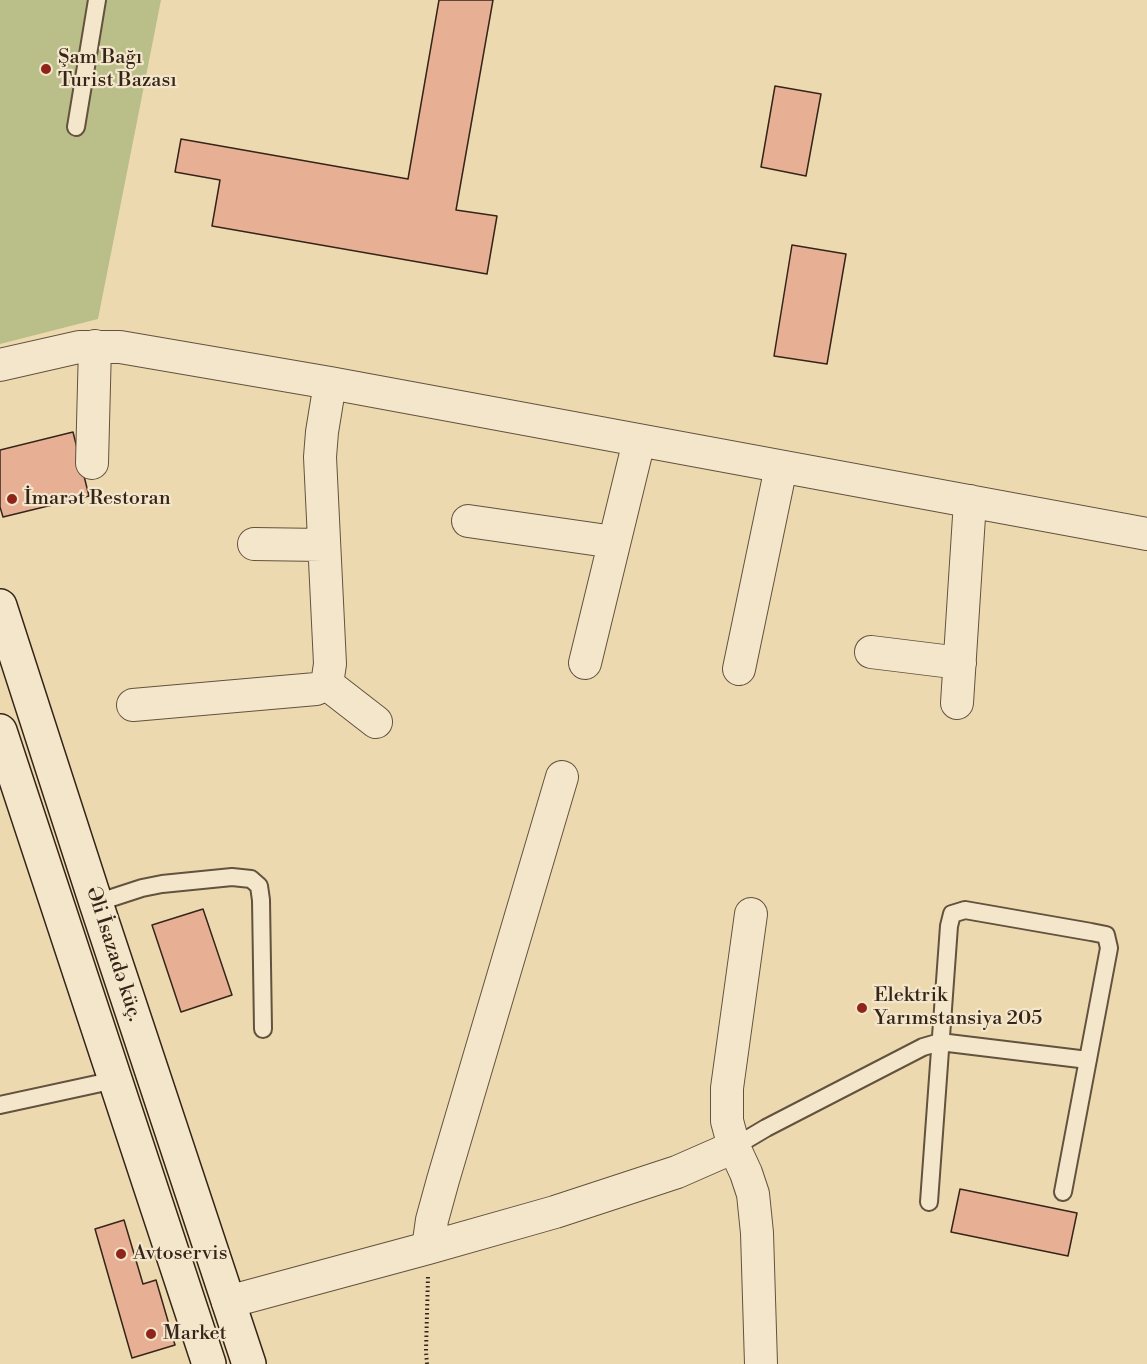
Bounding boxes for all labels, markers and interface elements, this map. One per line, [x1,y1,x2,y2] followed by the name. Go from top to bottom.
[58,46,177,93] place label: Şam Bağı Turist Bazası
[39,62,53,76] marker: Şam Bağı Turist Bazası
[24,487,171,511] place label: İmarət Restoran
[5,492,19,506] marker: İmarət Restoran
[80,883,146,1025] street label: Əli İsazadə küç.
[874,984,1042,1031] place label: Elektrik Yarımstansiya 205
[855,1001,869,1015] marker: Elektrik Yarımstansiya 205
[133,1242,227,1266] place label: Avtoservis
[114,1247,128,1261] marker: Avtoservis
[163,1322,227,1346] place label: Market
[144,1327,158,1341] marker: Market

